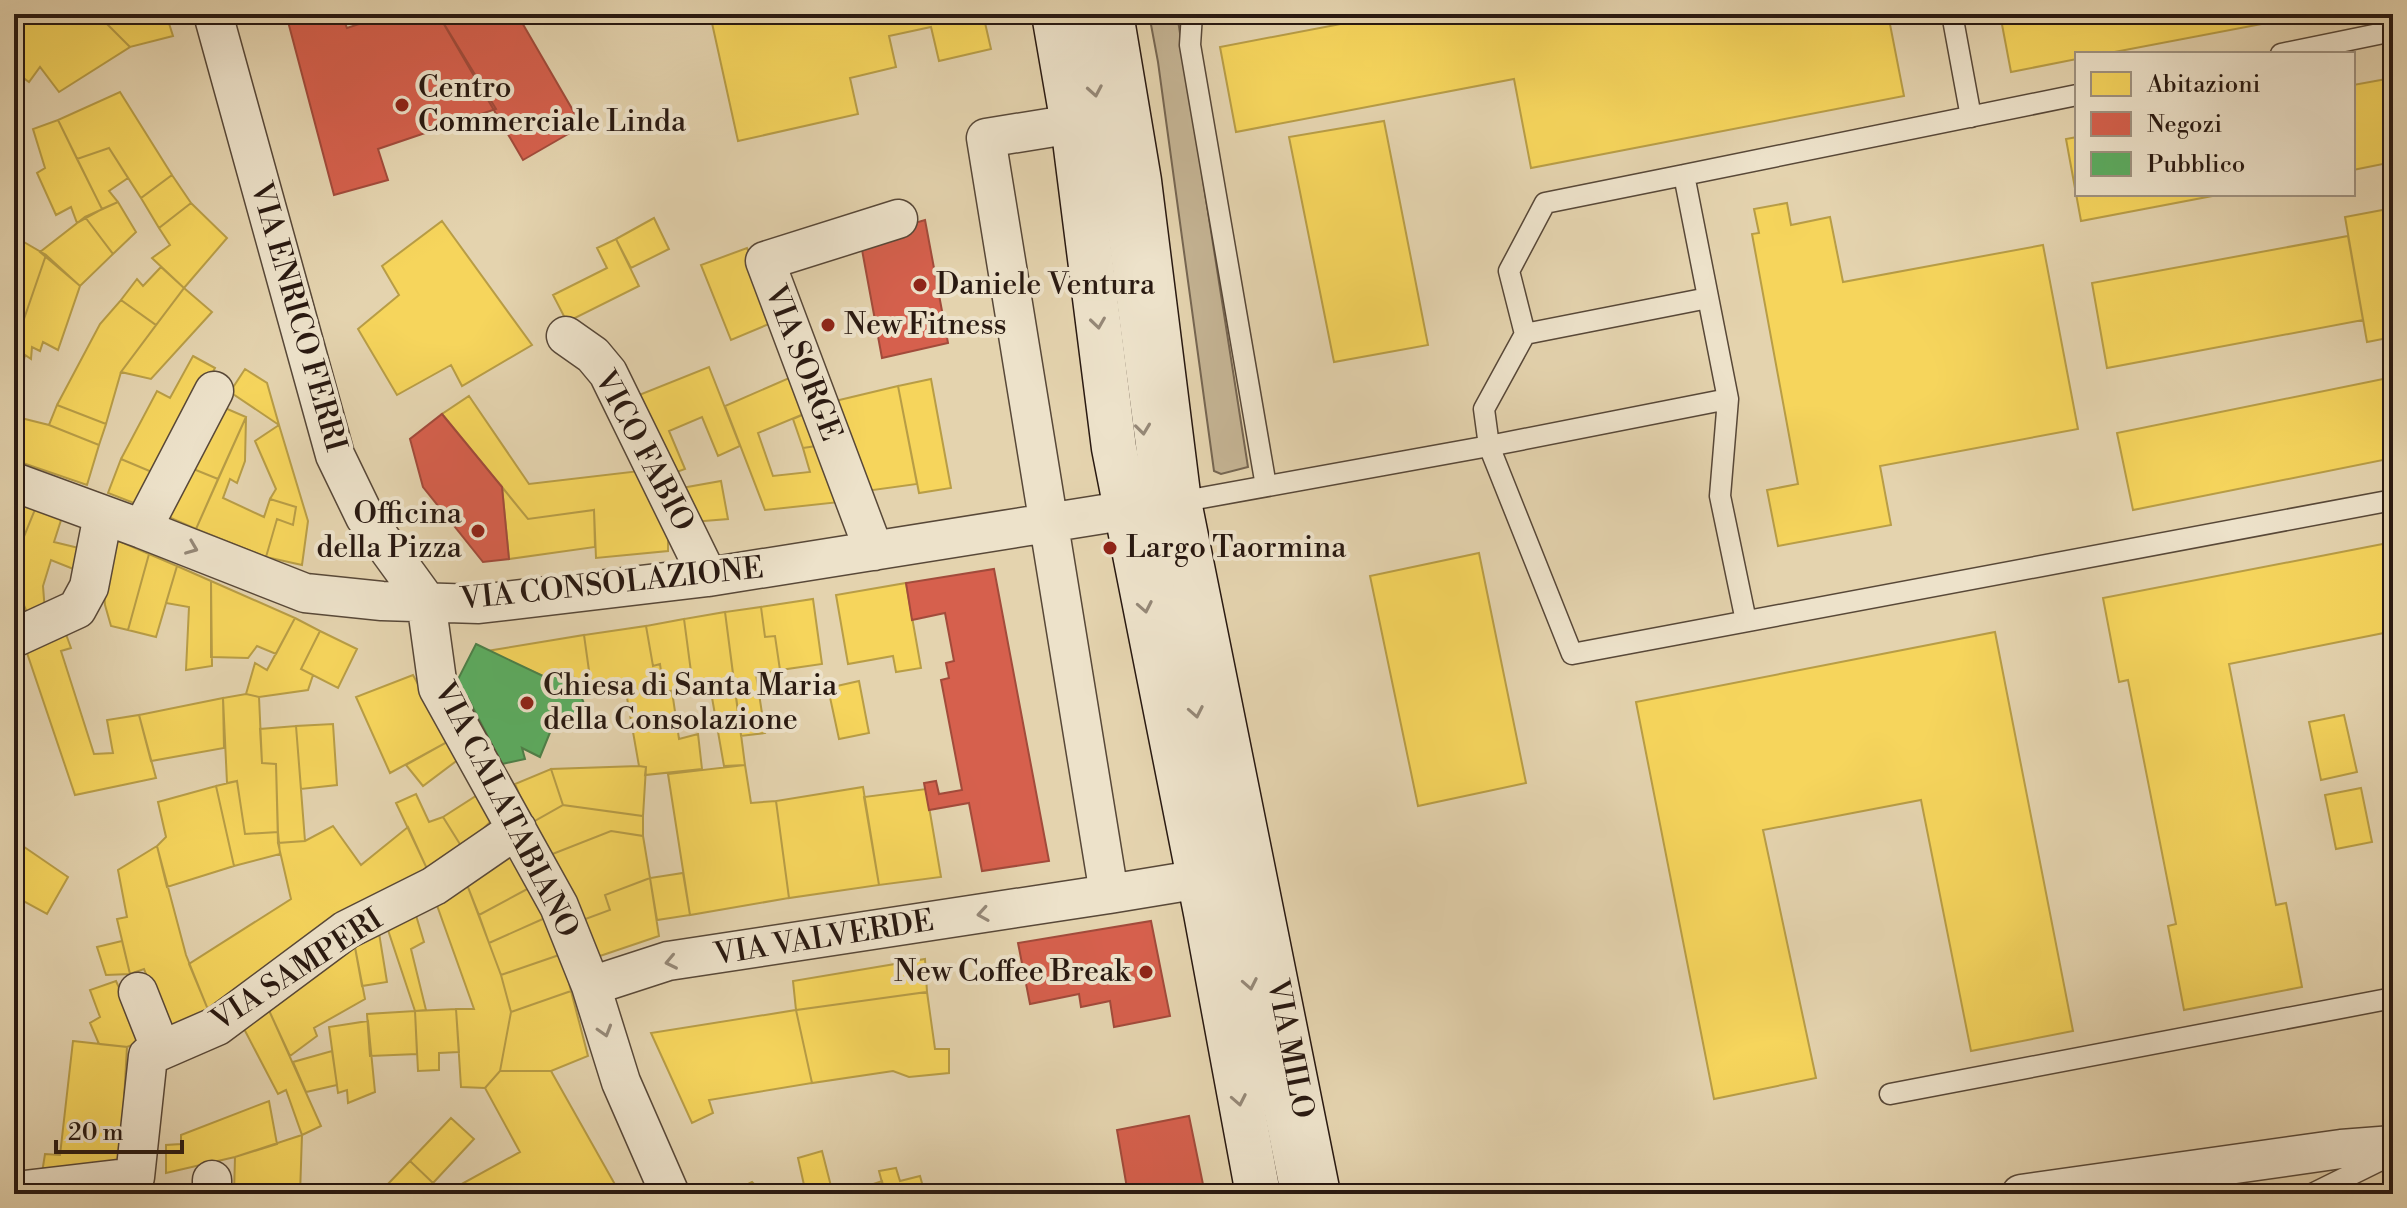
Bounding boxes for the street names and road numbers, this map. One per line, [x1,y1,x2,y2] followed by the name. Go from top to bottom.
[241,177,355,457] street label: VIA ENRICO FERRI
[756,279,850,446] street label: VIA SORGE
[585,363,702,538] street label: VICO FABIO
[458,549,765,619] street label: VIA CONSOLAZIONE
[425,675,587,944] street label: VIA CALATABIANO
[203,900,390,1040] street label: VIA SAMPERI
[710,902,937,974] street label: VIA VALVERDE
[1258,975,1322,1122] street label: VIA MILO

